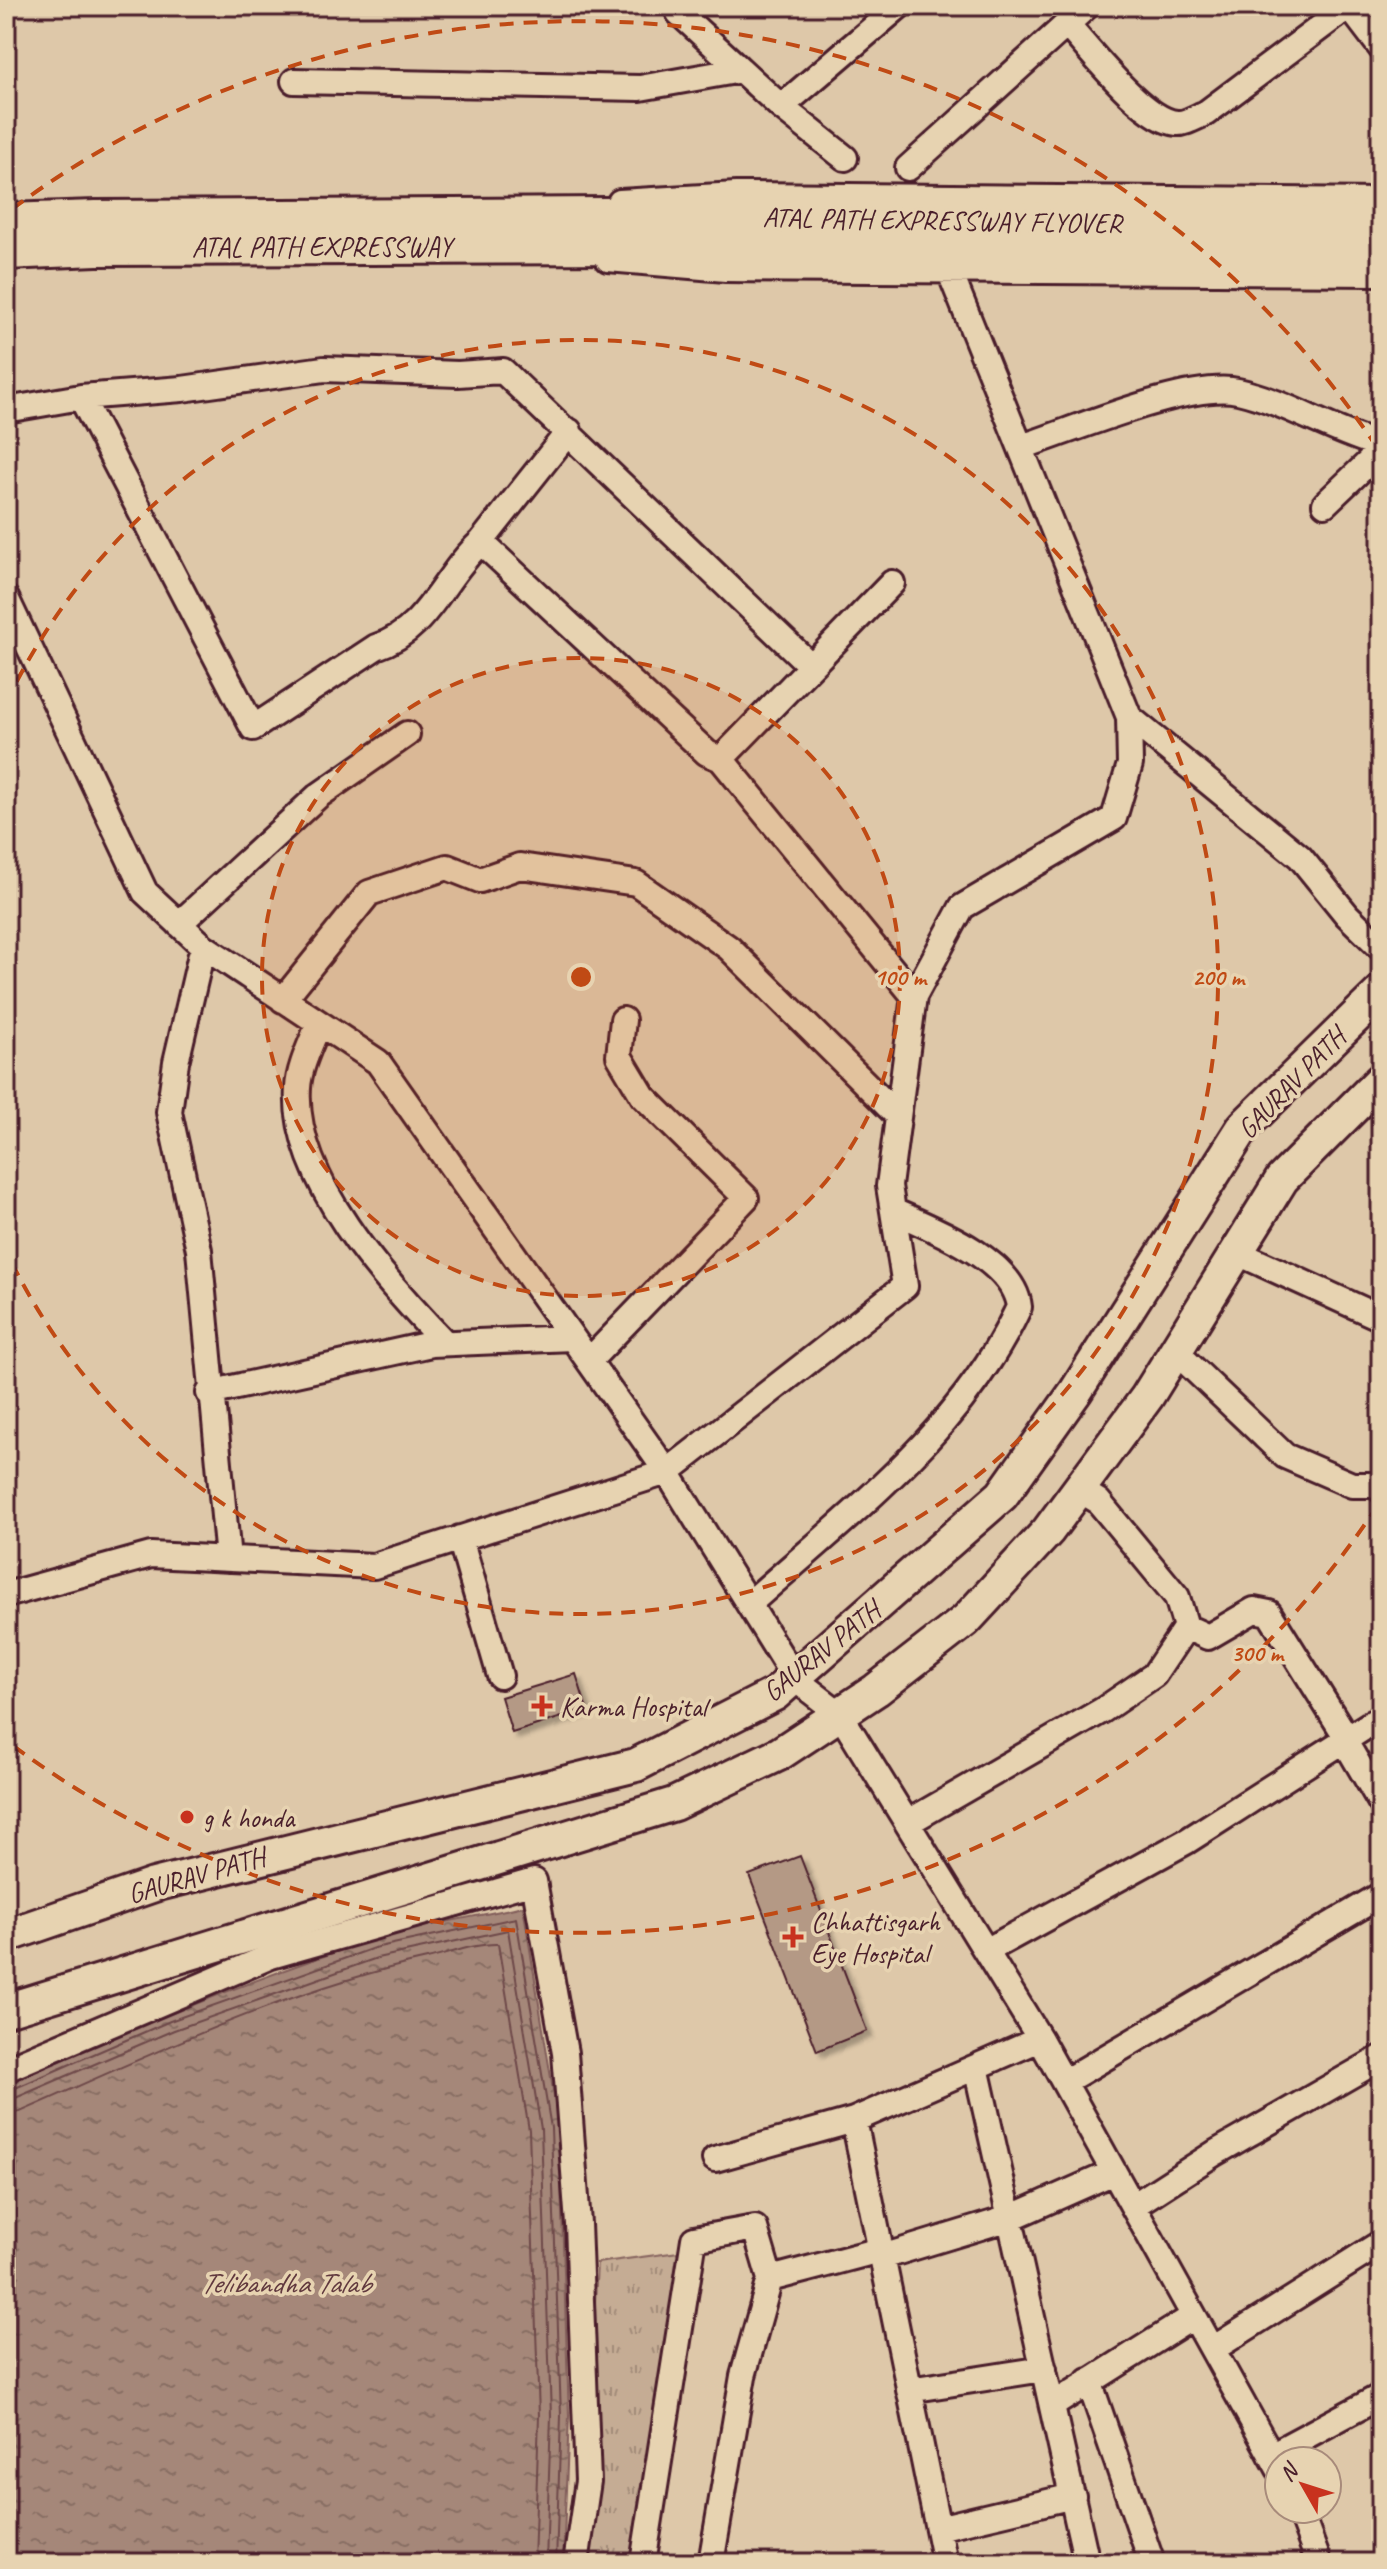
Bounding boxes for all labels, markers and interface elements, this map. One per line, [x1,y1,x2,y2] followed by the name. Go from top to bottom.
[762,199,1125,241] street label: ATAL PATH EXPRESSWAY FLYOVER
[192,229,456,264] street label: ATAL PATH EXPRESSWAY
[874,962,928,992] text: 100 m
[1192,962,1246,992] text: 200 m
[567,963,595,991] centre of rings
[1229,1017,1355,1146] street label: GAURAV PATH
[755,1590,890,1709] street label: GAURAV PATH
[1231,1638,1285,1668] text: 300 m
[560,1689,712,1724] place label: Karma Hospital
[531,1695,553,1717] marker: Karma Hospital
[203,1800,296,1835] place label: g k honda
[178,1808,196,1826] marker: g k honda
[123,1838,273,1911] street label: GAURAV PATH
[811,1904,941,1971] place label: Chhattisgarh Eye Hospital
[782,1926,804,1948] marker: Chhattisgarh Eye Hospital
[200,2264,374,2302] water label: Telibandha Talab
[1263,2445,1343,2525] north arrow
[1273,2456,1306,2487] text: N

